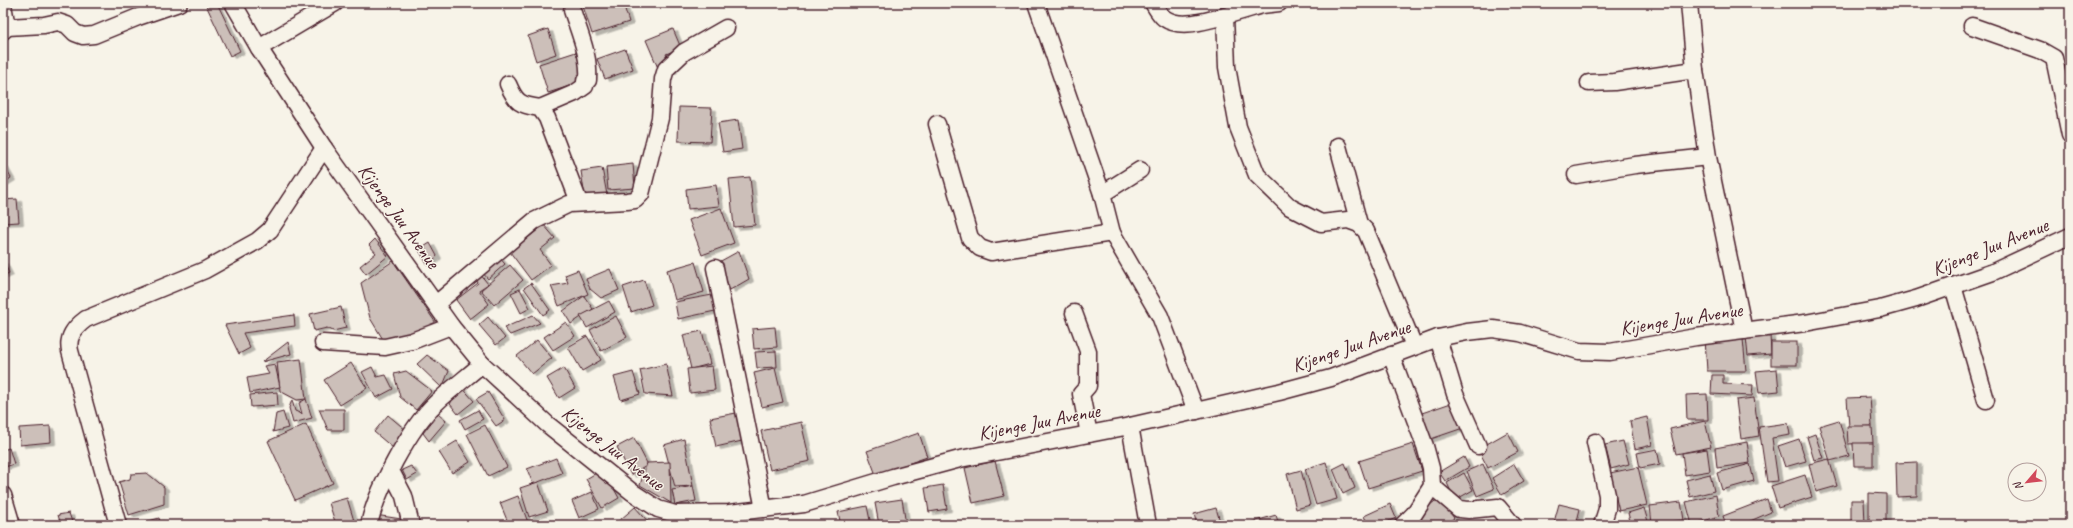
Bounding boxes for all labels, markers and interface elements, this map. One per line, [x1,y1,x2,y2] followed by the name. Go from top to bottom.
[353,159,446,274] street label: Kijenge Juu Avenue
[1928,212,2053,282] street label: Kijenge Juu Avenue
[1618,297,1745,341] street label: Kijenge Juu Avenue
[1289,314,1415,378] street label: Kijenge Juu Avenue
[976,398,1103,446] street label: Kijenge Juu Avenue
[557,400,670,497] street label: Kijenge Juu Avenue
[2007,462,2047,502] north arrow
[2009,478,2026,493] text: N

